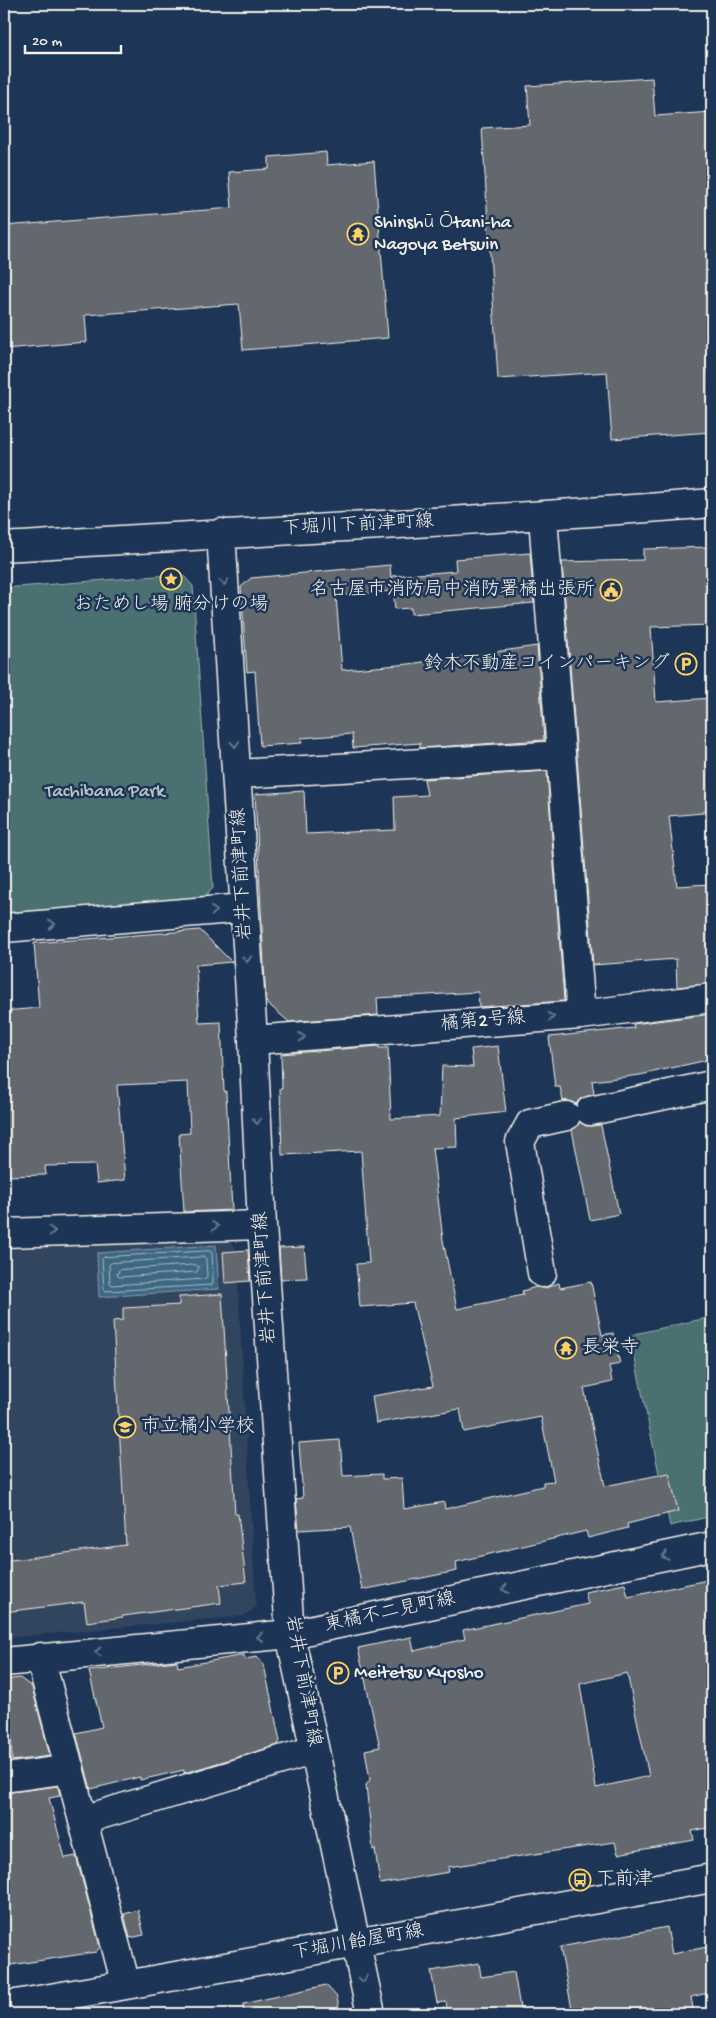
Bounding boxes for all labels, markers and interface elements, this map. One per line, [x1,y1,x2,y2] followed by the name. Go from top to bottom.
[25,22,121,54] scale bar
[32,33,62,51] text: 20 m
[374,211,513,257] place label: Shinshū Ōtani-ha Nagoya Betsuin
[346,222,370,246] temple icon: Shinshū Ōtani-ha Nagoya Betsuin
[281,510,435,541] street label: 下堀川下前津町線
[159,567,183,591] place icon: おためし場 腑分けの場
[219,578,230,586] one-way arrow
[310,578,595,602] place label: 名古屋市消防局中消防署橘出張所
[599,578,623,602] public building icon: 名古屋市消防局中消防署橘出張所
[74,593,268,617] place label: おためし場 腑分けの場
[424,652,670,676] place label: 鈴木不動産コインパーキング
[674,652,698,676] parking icon: 鈴木不動産コインパーキング
[230,740,241,748] one-way arrow
[44,781,166,804] park label: Tachibana Park
[227,807,258,941] street label: 岩井下前津町線
[211,905,219,916] one-way arrow
[49,919,57,930] one-way arrow
[242,955,253,963] one-way arrow
[439,1006,527,1037] street label: 橘第2号線
[547,1012,555,1023] one-way arrow
[298,1031,306,1042] one-way arrow
[252,1117,263,1125] one-way arrow
[249,1211,282,1345] street label: 岩井下前津町線
[212,1221,219,1231] one-way arrow
[49,1226,57,1237] one-way arrow
[554,1336,578,1360] temple icon: 長栄寺
[582,1336,639,1360] place label: 長栄寺
[113,1415,137,1439] school or university icon: 市立橘小学校
[141,1415,255,1439] place label: 市立橘小学校
[660,1550,669,1561] one-way arrow
[501,1583,510,1594] one-way arrow
[322,1587,457,1638] street label: 東橘不二見町線
[279,1613,326,1748] street label: 岩井下前津町線
[256,1631,264,1642] one-way arrow
[94,1646,102,1657] one-way arrow
[326,1661,350,1685] parking icon: Meitetsu Kyosho
[354,1662,484,1685] place label: Meitetsu Kyosho
[568,1868,592,1892] bus stop icon: 下前津
[596,1868,653,1892] place label: 下前津
[290,1919,425,1966] street label: 下堀川飴屋町線
[357,1974,368,1983] one-way arrow

